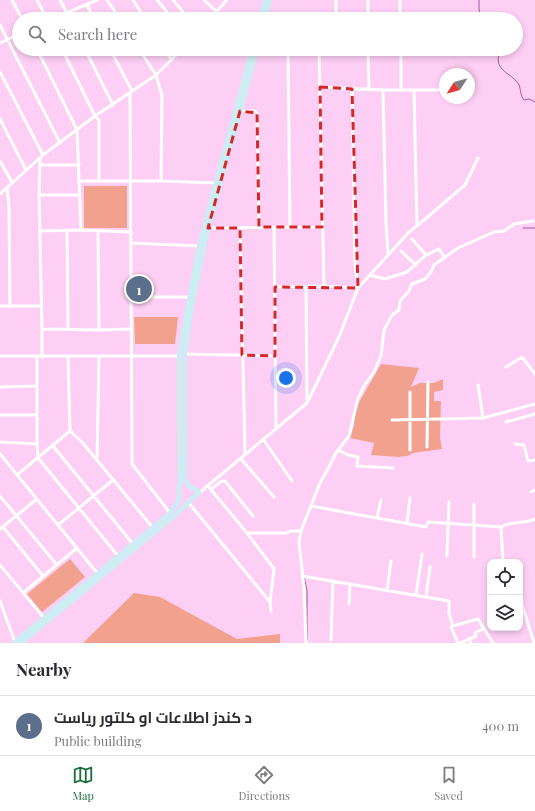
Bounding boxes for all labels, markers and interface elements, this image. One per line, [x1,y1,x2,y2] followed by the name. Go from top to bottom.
[12,12,523,56] search box
[26,23,48,45] icon: search
[58,24,137,44] text: Search here
[439,68,475,104] north arrow
[126,274,152,304] pin: 1
[276,368,296,388] your location
[487,559,523,631] map controls
[487,559,523,595] button: locate
[487,595,523,631] button: layers
[16,658,71,680] text: Nearby
[54,707,252,727] text: د کندز اطلاعات او کلتور ریاست
[27,717,31,734] text: 1
[482,717,519,734] text: 400 m
[54,732,142,749] text: Public building
[72,764,94,803] tab: Map
[238,764,290,803] tab: Directions
[434,764,463,803] tab: Saved

